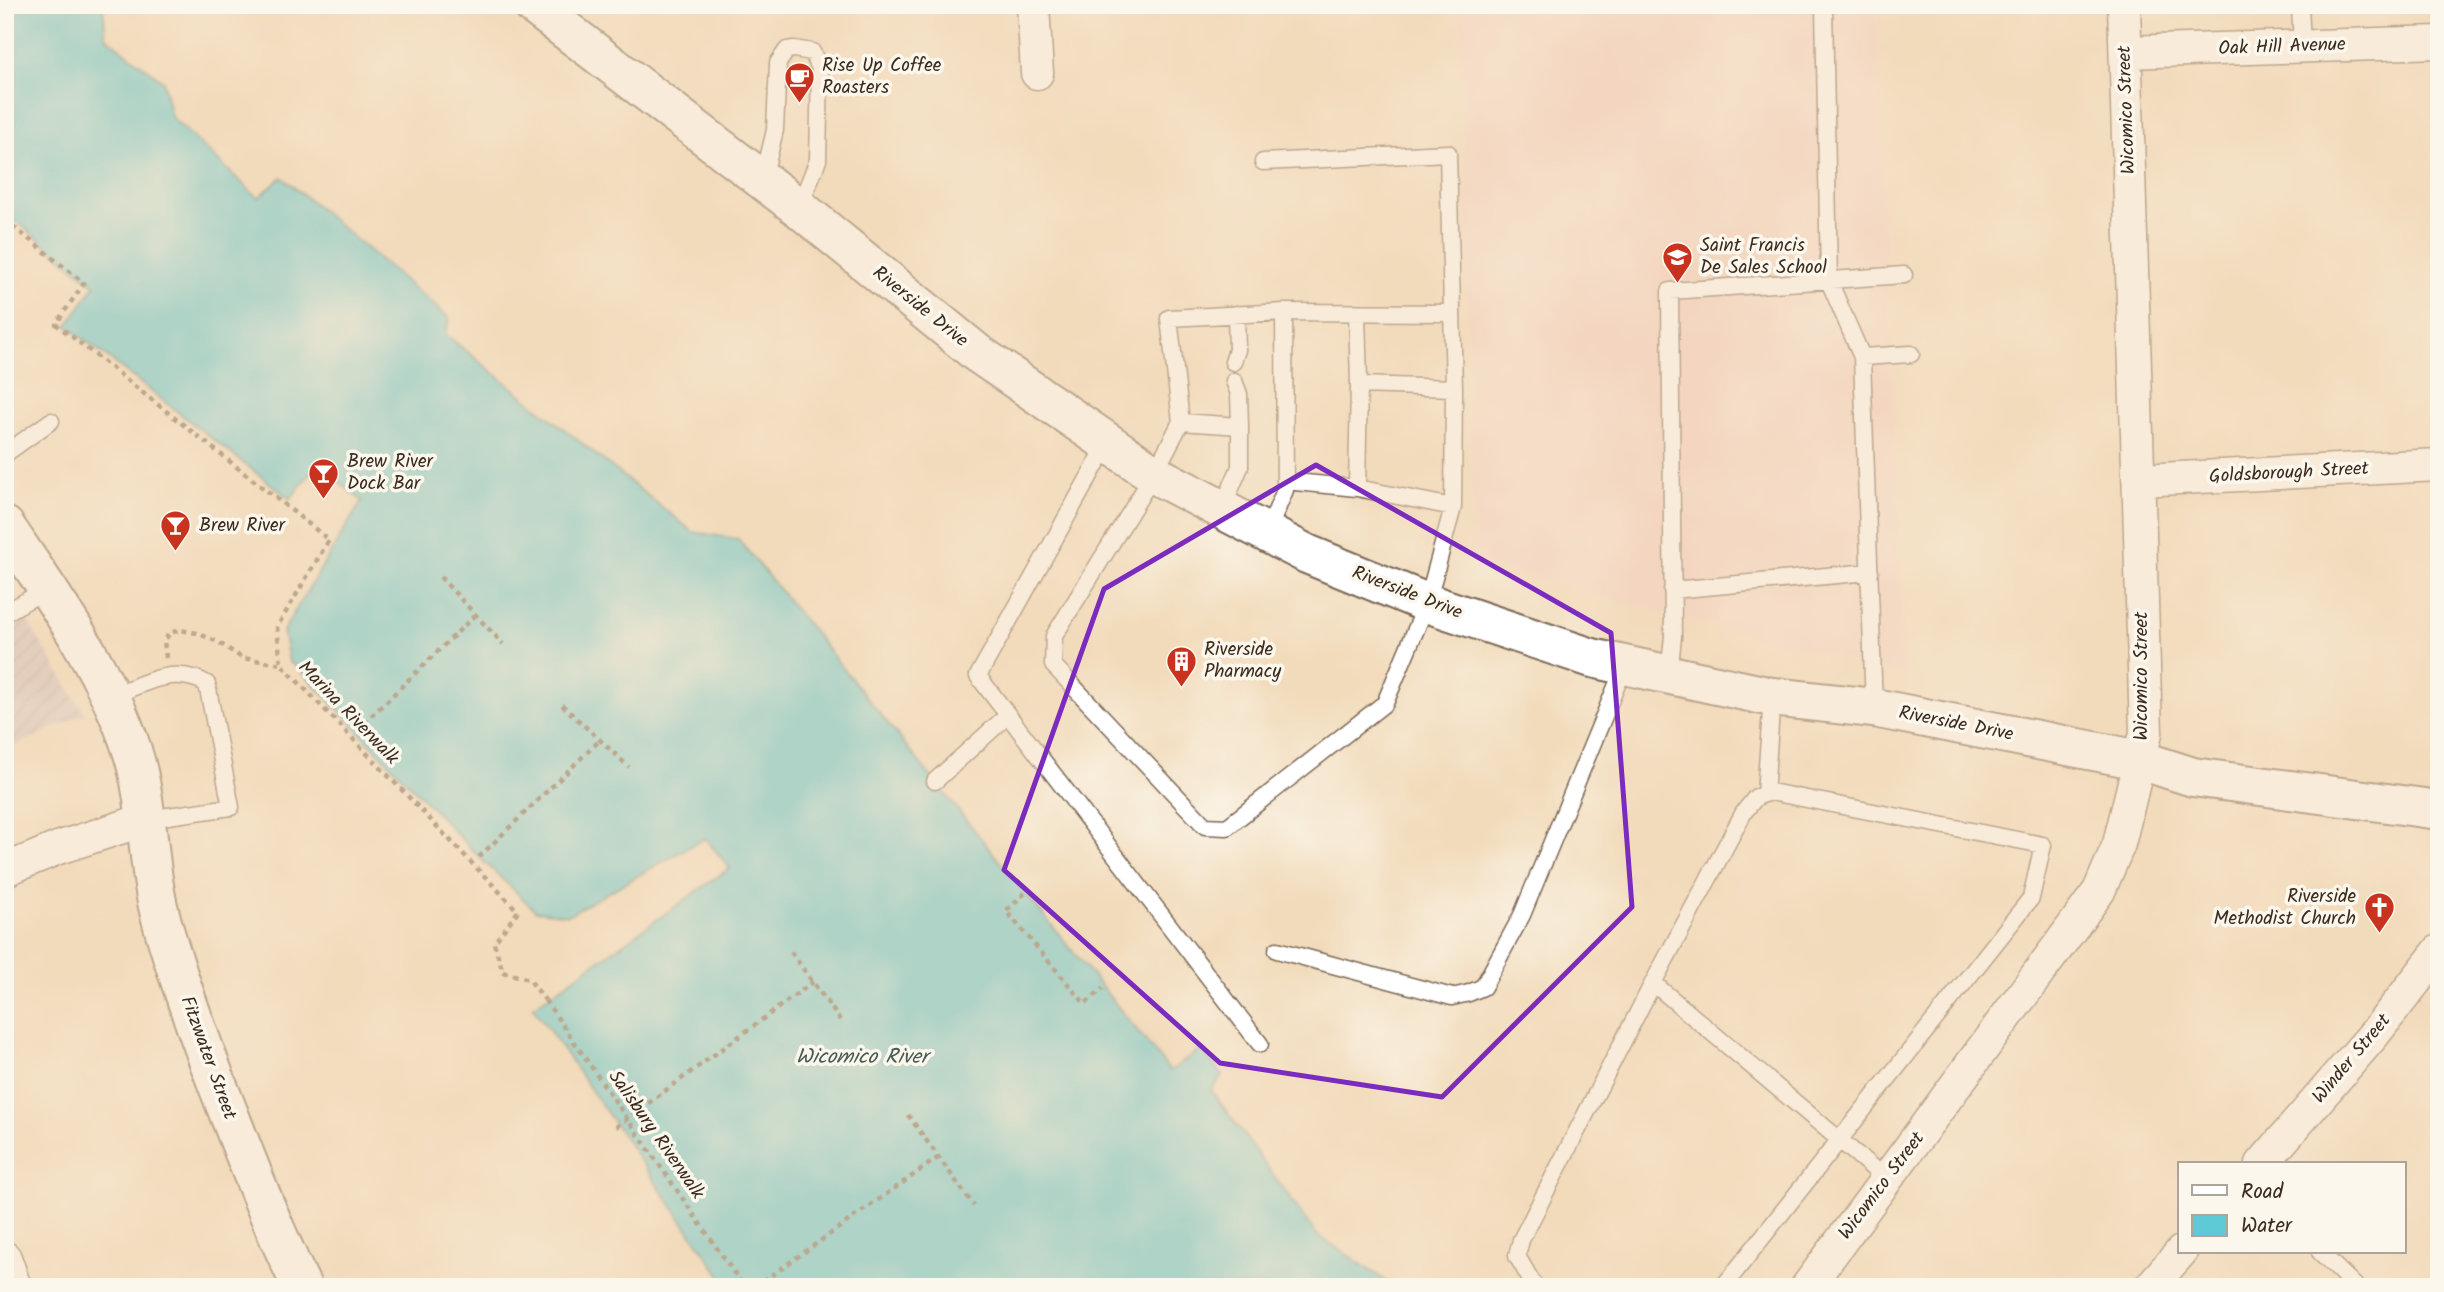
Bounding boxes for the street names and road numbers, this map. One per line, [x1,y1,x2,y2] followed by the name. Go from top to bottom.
[2218,30,2347,64] street label: Oak Hill Avenue
[2110,44,2144,175] street label: Wicomico Street
[865,259,975,356] street label: Riverside Drive
[2208,454,2370,492] street label: Goldsborough Street
[1347,558,1467,628] street label: Riverside Drive
[2127,611,2157,740] street label: Wicomico Street
[290,654,406,772] street label: Marina Riverwalk
[1896,698,2016,750] street label: Riverside Drive
[172,992,245,1125] street label: Fitzwater Street
[2305,1007,2399,1111] street label: Winder Street
[600,1064,712,1206] street label: Salisbury Riverwalk
[1831,1125,1933,1247] street label: Wicomico Street

